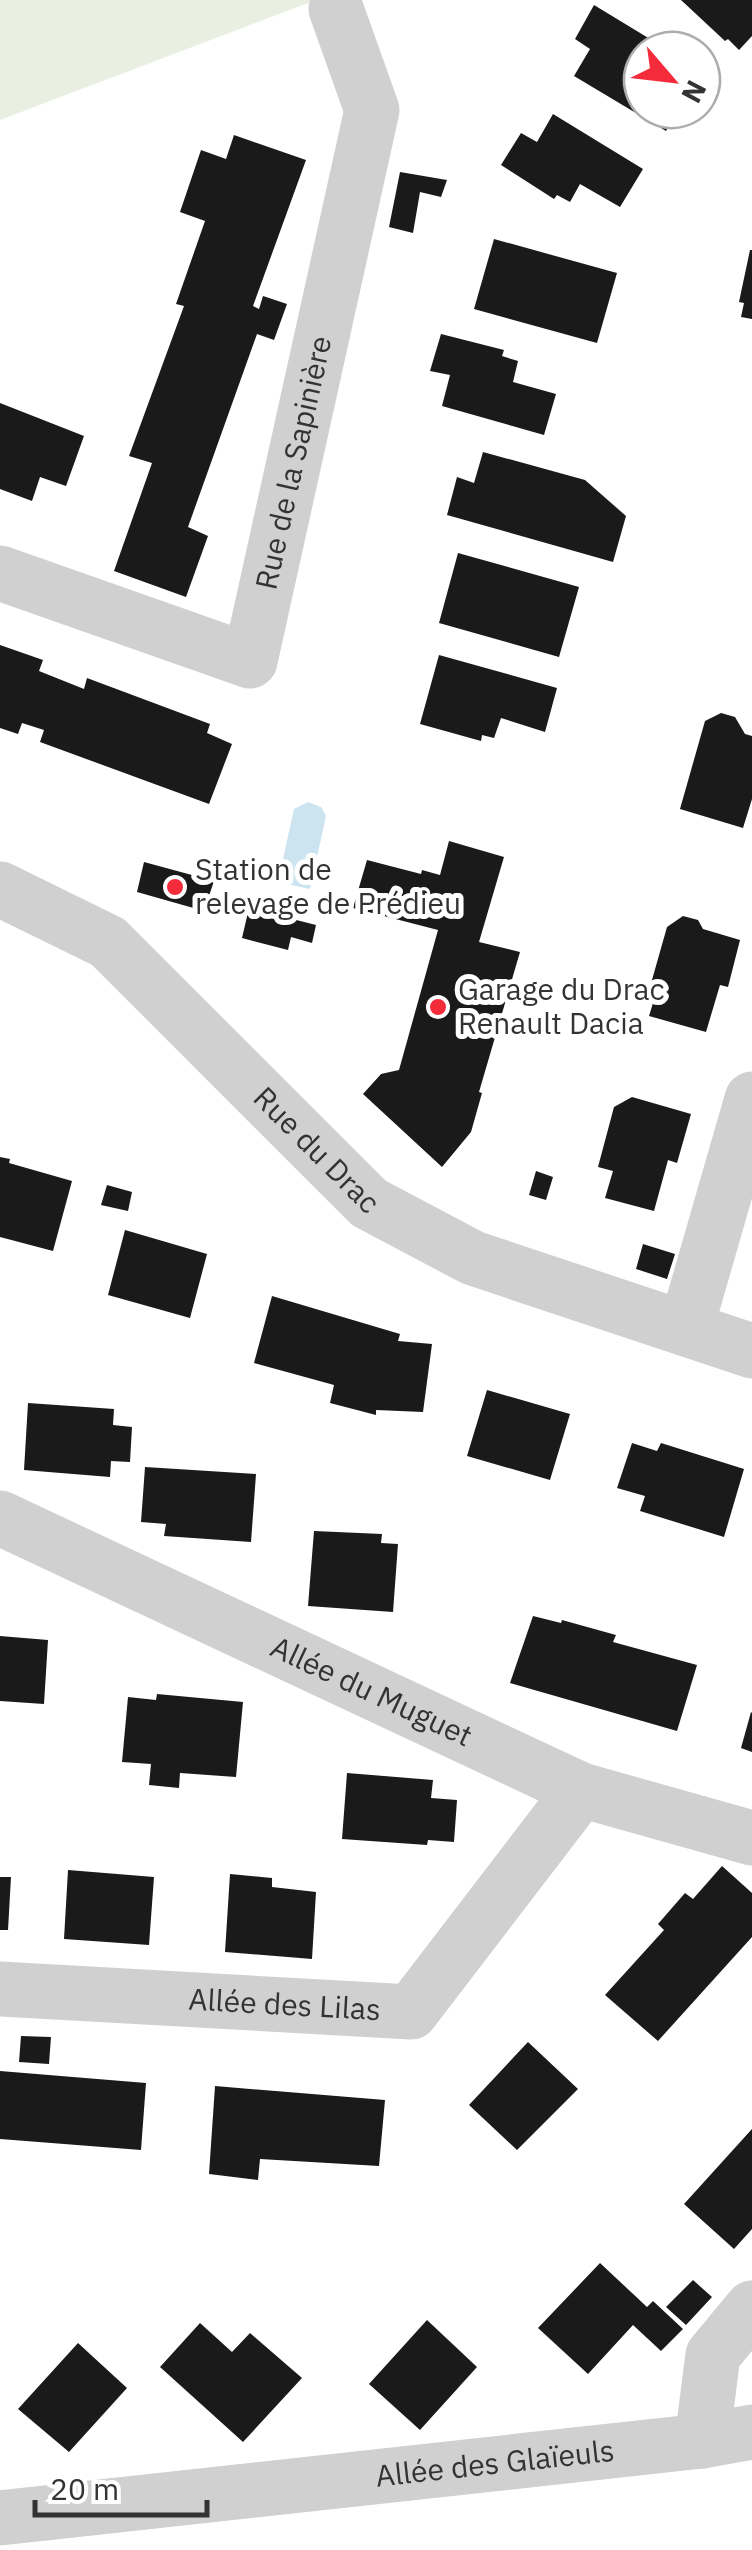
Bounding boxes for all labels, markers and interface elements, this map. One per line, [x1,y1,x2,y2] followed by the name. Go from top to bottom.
[622,30,722,130] north arrow
[673,74,716,110] text: N
[245,332,339,593] street label: Rue de la Sapinière
[195,849,461,922] place label: Station de relevage de Prédieu
[164,876,186,898] marker: Station de relevage de Prédieu
[458,969,665,1042] place label: Garage du Drac Renault Dacia
[427,996,449,1018] marker: Garage du Drac Renault Dacia
[246,1078,389,1221] street label: Rue du Drac
[265,1627,479,1754] street label: Allée du Muguet
[187,1979,382,2028] street label: Allée des Lilas
[373,2430,616,2495] street label: Allée des Glaïeuls
[35,2455,208,2517] scale bar
[50,2469,119,2508] text: 20 m

